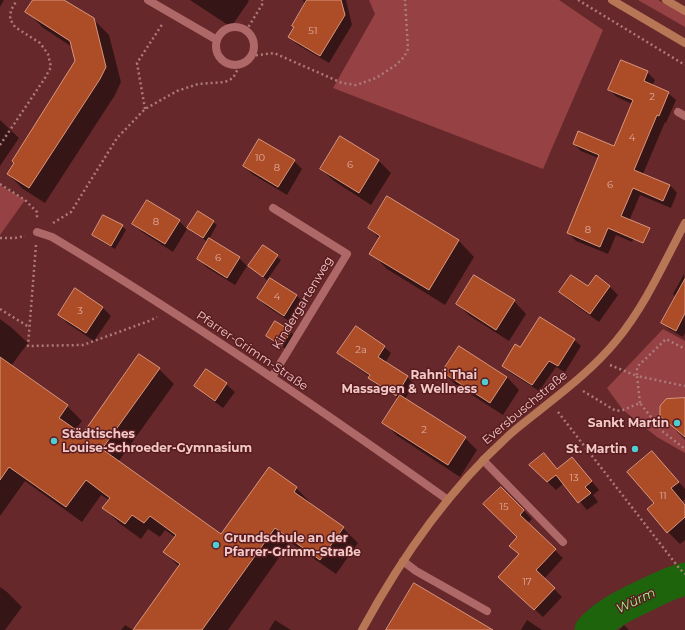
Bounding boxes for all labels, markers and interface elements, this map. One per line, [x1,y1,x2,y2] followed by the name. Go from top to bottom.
[308,25,318,37] house number: 51
[649,91,655,103] house number: 2
[629,132,635,144] house number: 4
[255,152,265,164] house number: 10
[347,159,353,171] house number: 6
[274,162,280,174] house number: 8
[607,179,613,191] house number: 6
[153,216,159,228] house number: 8
[585,224,591,236] house number: 8
[215,252,221,264] house number: 6
[270,254,336,352] street label: Kindergartenweg
[274,291,280,303] house number: 4
[77,305,83,317] house number: 3
[193,308,311,394] street label: Pfarrer-Grimm-Straße
[355,344,367,356] house number: 2a
[341,368,477,396] place label: Rahni Thai Massagen & Wellness
[480,368,570,448] street label: Eversbuschstraße
[480,377,490,387] marker: Rahni Thai Massagen & Wellness
[588,416,669,430] place label: Sankt Martin
[672,418,682,428] marker: Sankt Martin
[421,424,427,436] house number: 2
[62,427,252,455] place label: Städtisches Louise-Schroeder-Gymnasium
[49,436,59,446] marker: Städtisches Louise-Schroeder-Gymnasium
[566,442,627,456] place label: St. Martin
[630,444,640,454] marker: St. Martin
[569,472,579,484] house number: 13
[659,490,667,502] house number: 11
[499,501,509,513] house number: 15
[224,531,361,559] place label: Grundschule an der Pfarrer-Grimm-Straße
[211,540,221,550] marker: Grundschule an der Pfarrer-Grimm-Straße
[522,576,532,588] house number: 17
[614,585,658,617] water label: Würm

